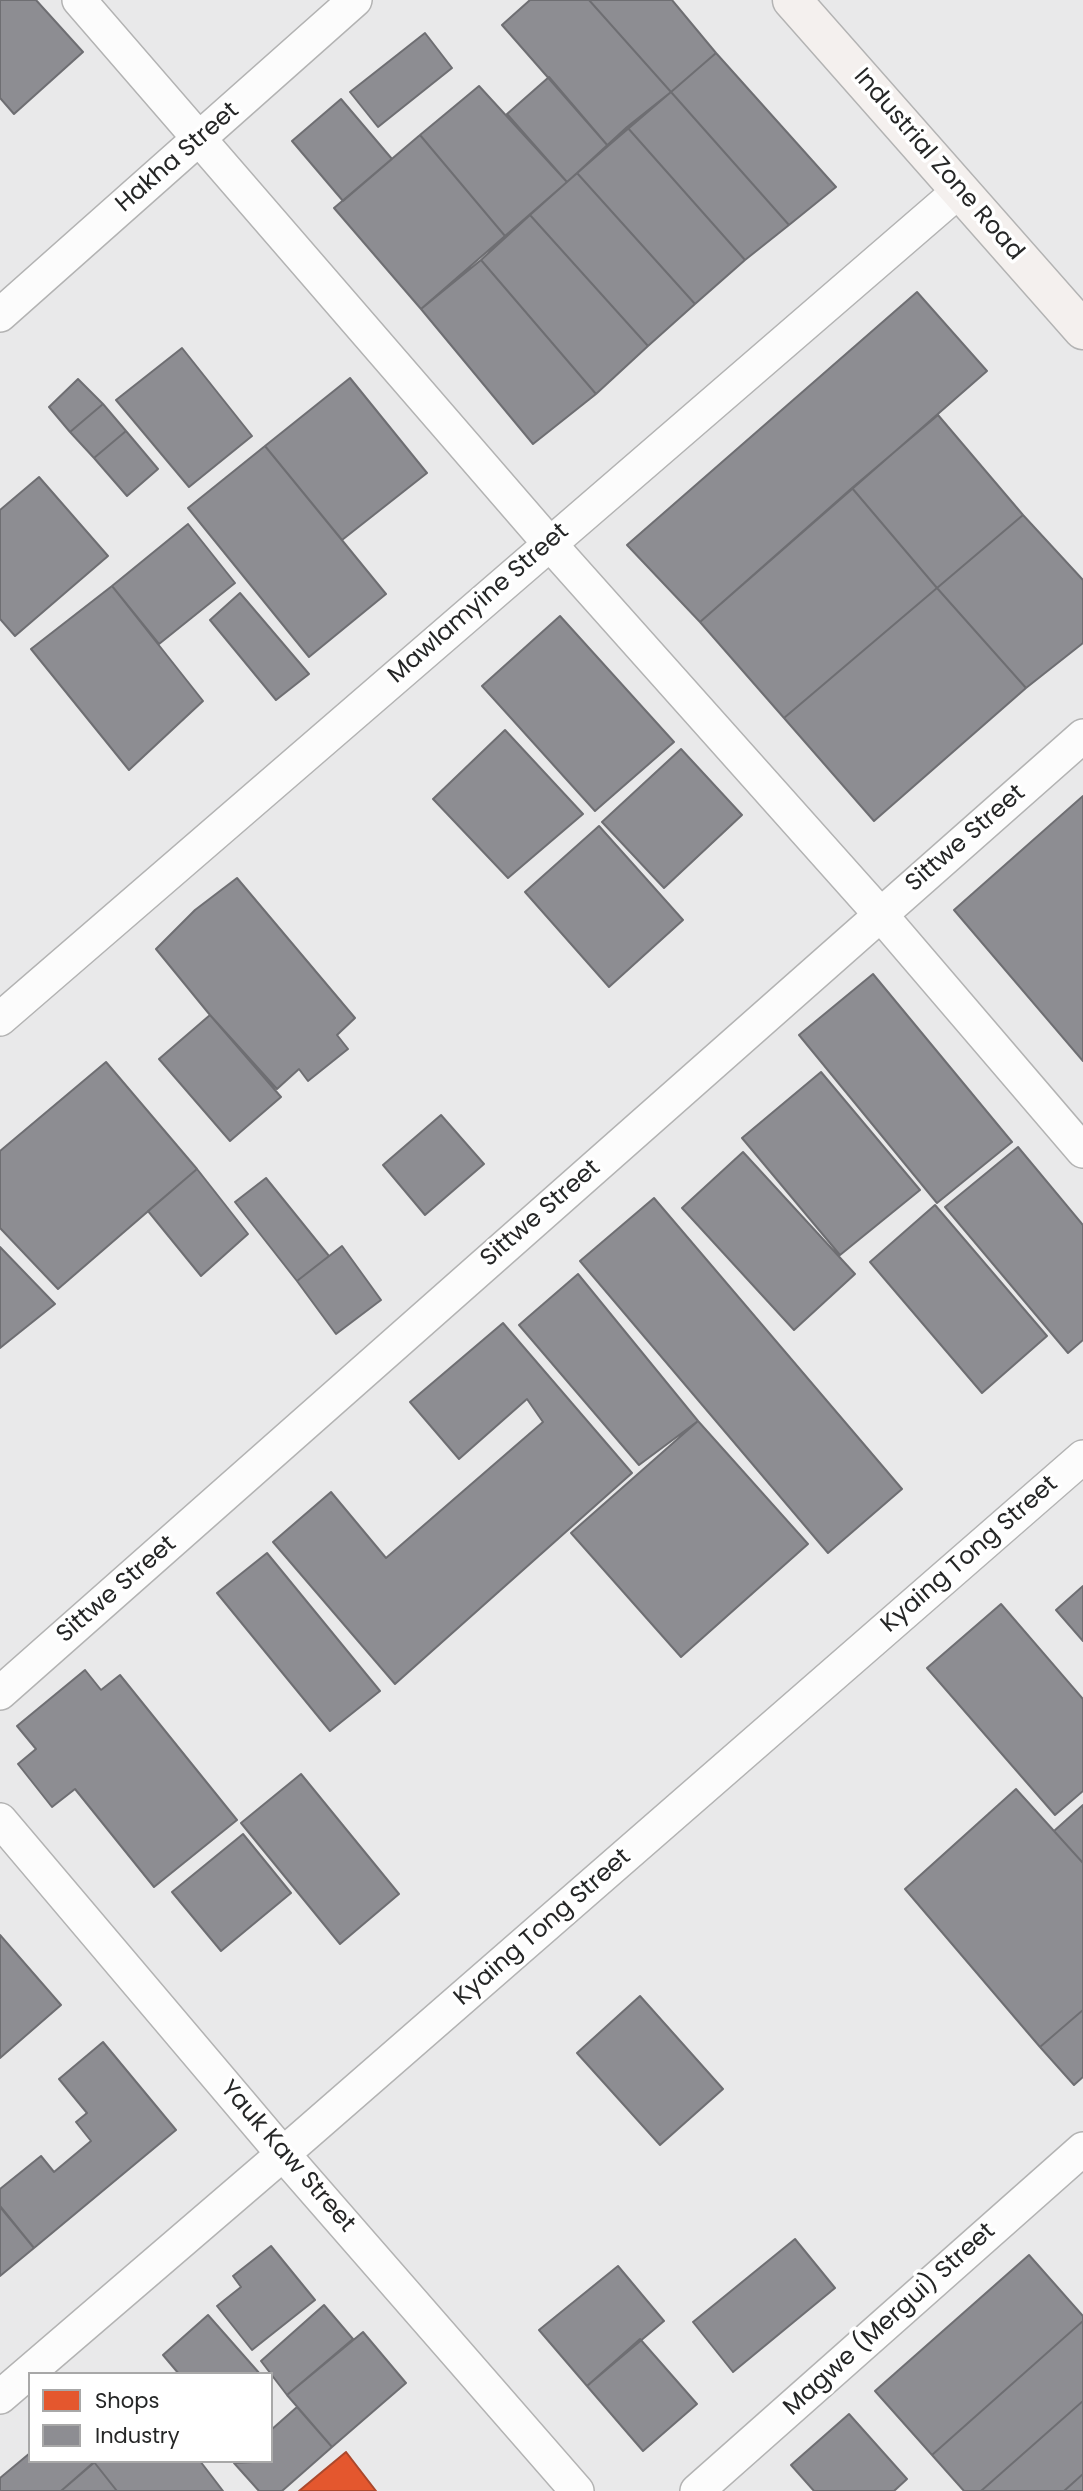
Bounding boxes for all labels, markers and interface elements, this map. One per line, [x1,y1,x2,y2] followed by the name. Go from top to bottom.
[847,63,1029,267] street label: Industrial Zone Road
[111,97,245,219] street label: Hakha Street
[383,518,575,690] street label: Mawlamyine Street
[900,779,1032,899] street label: Sittwe Street
[475,1154,607,1274] street label: Sittwe Street
[876,1470,1064,1640] street label: Kyaing Tong Street
[51,1530,183,1650] street label: Sittwe Street
[449,1843,637,2013] street label: Kyaing Tong Street
[213,2075,361,2239] street label: Yauk Kaw Street
[778,2217,1002,2423] street label: Magwe (Mergui) Street
[28,2372,273,2463] legend
[95,2386,159,2415] text: Shops
[95,2421,180,2450] text: Industry

